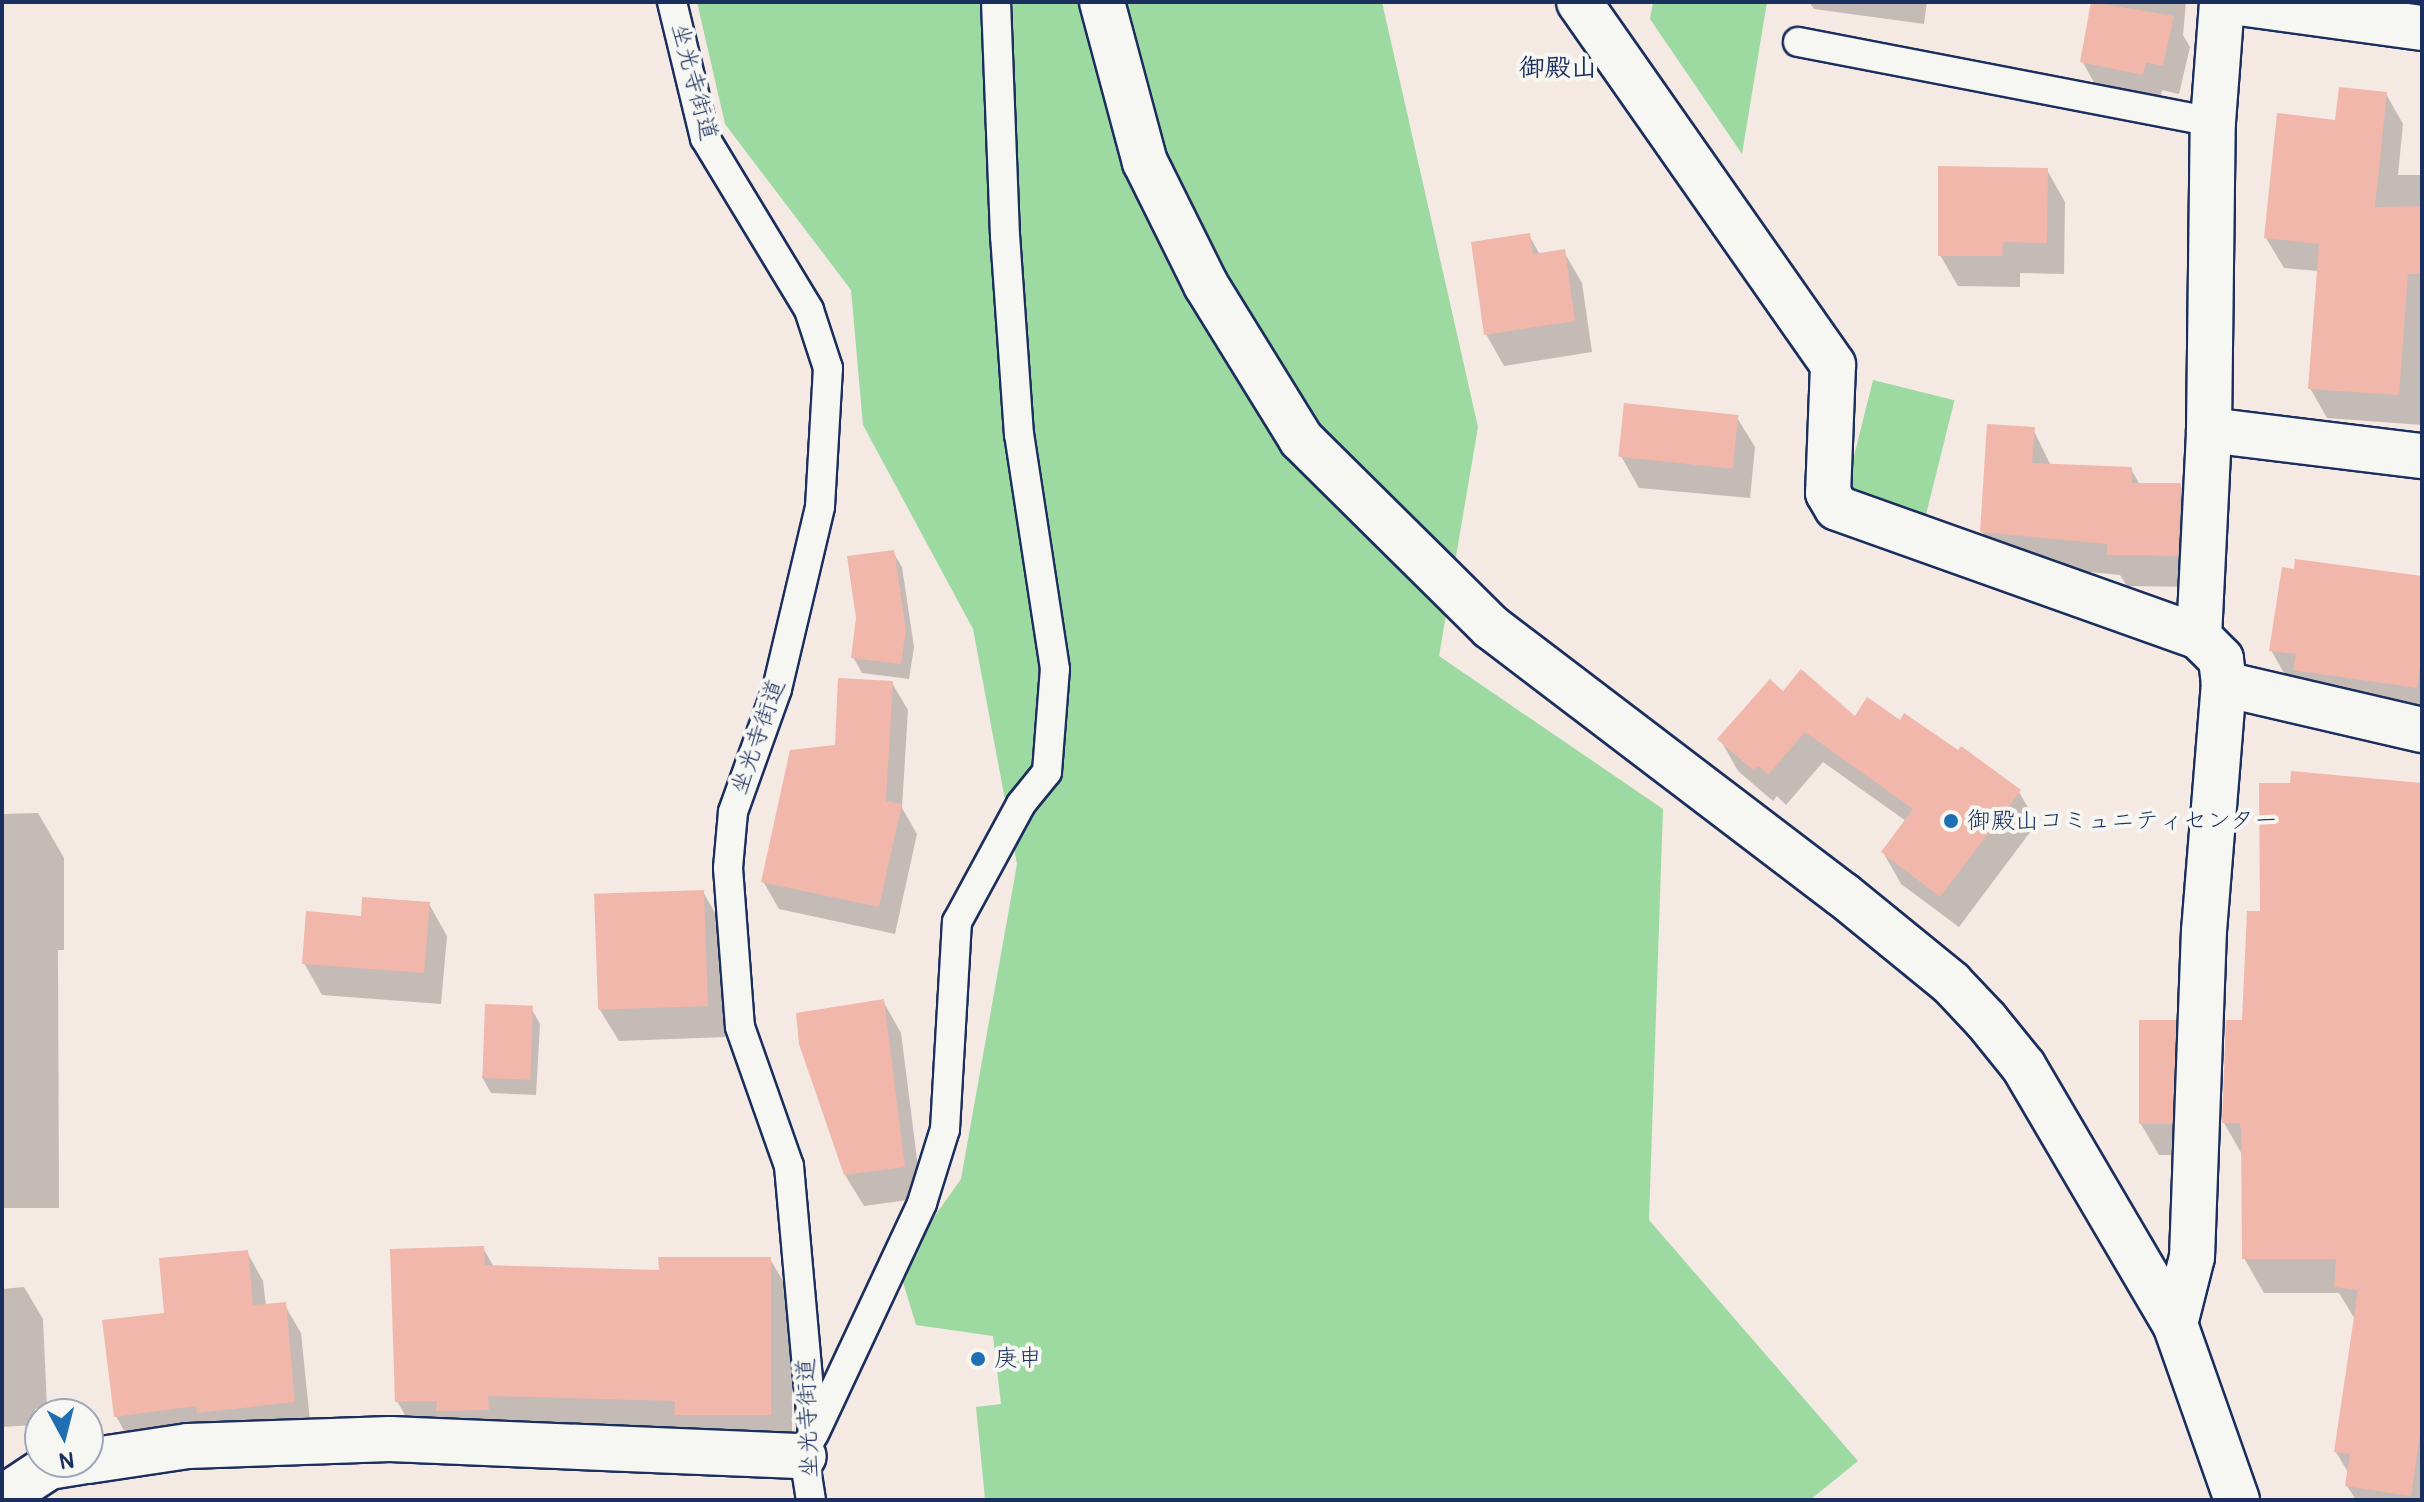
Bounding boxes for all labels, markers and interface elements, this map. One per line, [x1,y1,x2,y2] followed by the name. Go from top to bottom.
[665,20,723,144] street label: 坐光寺街道
[1519,53,1597,85] district label: 御殿山
[725,676,791,798] street label: 坐光寺街道
[1967,807,2279,835] place label: 御殿山コミュニティセンター
[1942,812,1960,830] marker: 御殿山コミュニティセンター
[994,1345,1042,1373] place label: 庚申
[969,1350,987,1368] marker: 庚申
[792,1358,824,1478] street label: 坐光寺街道
[24,1398,104,1478] north arrow
[58,1445,76,1475] text: N

